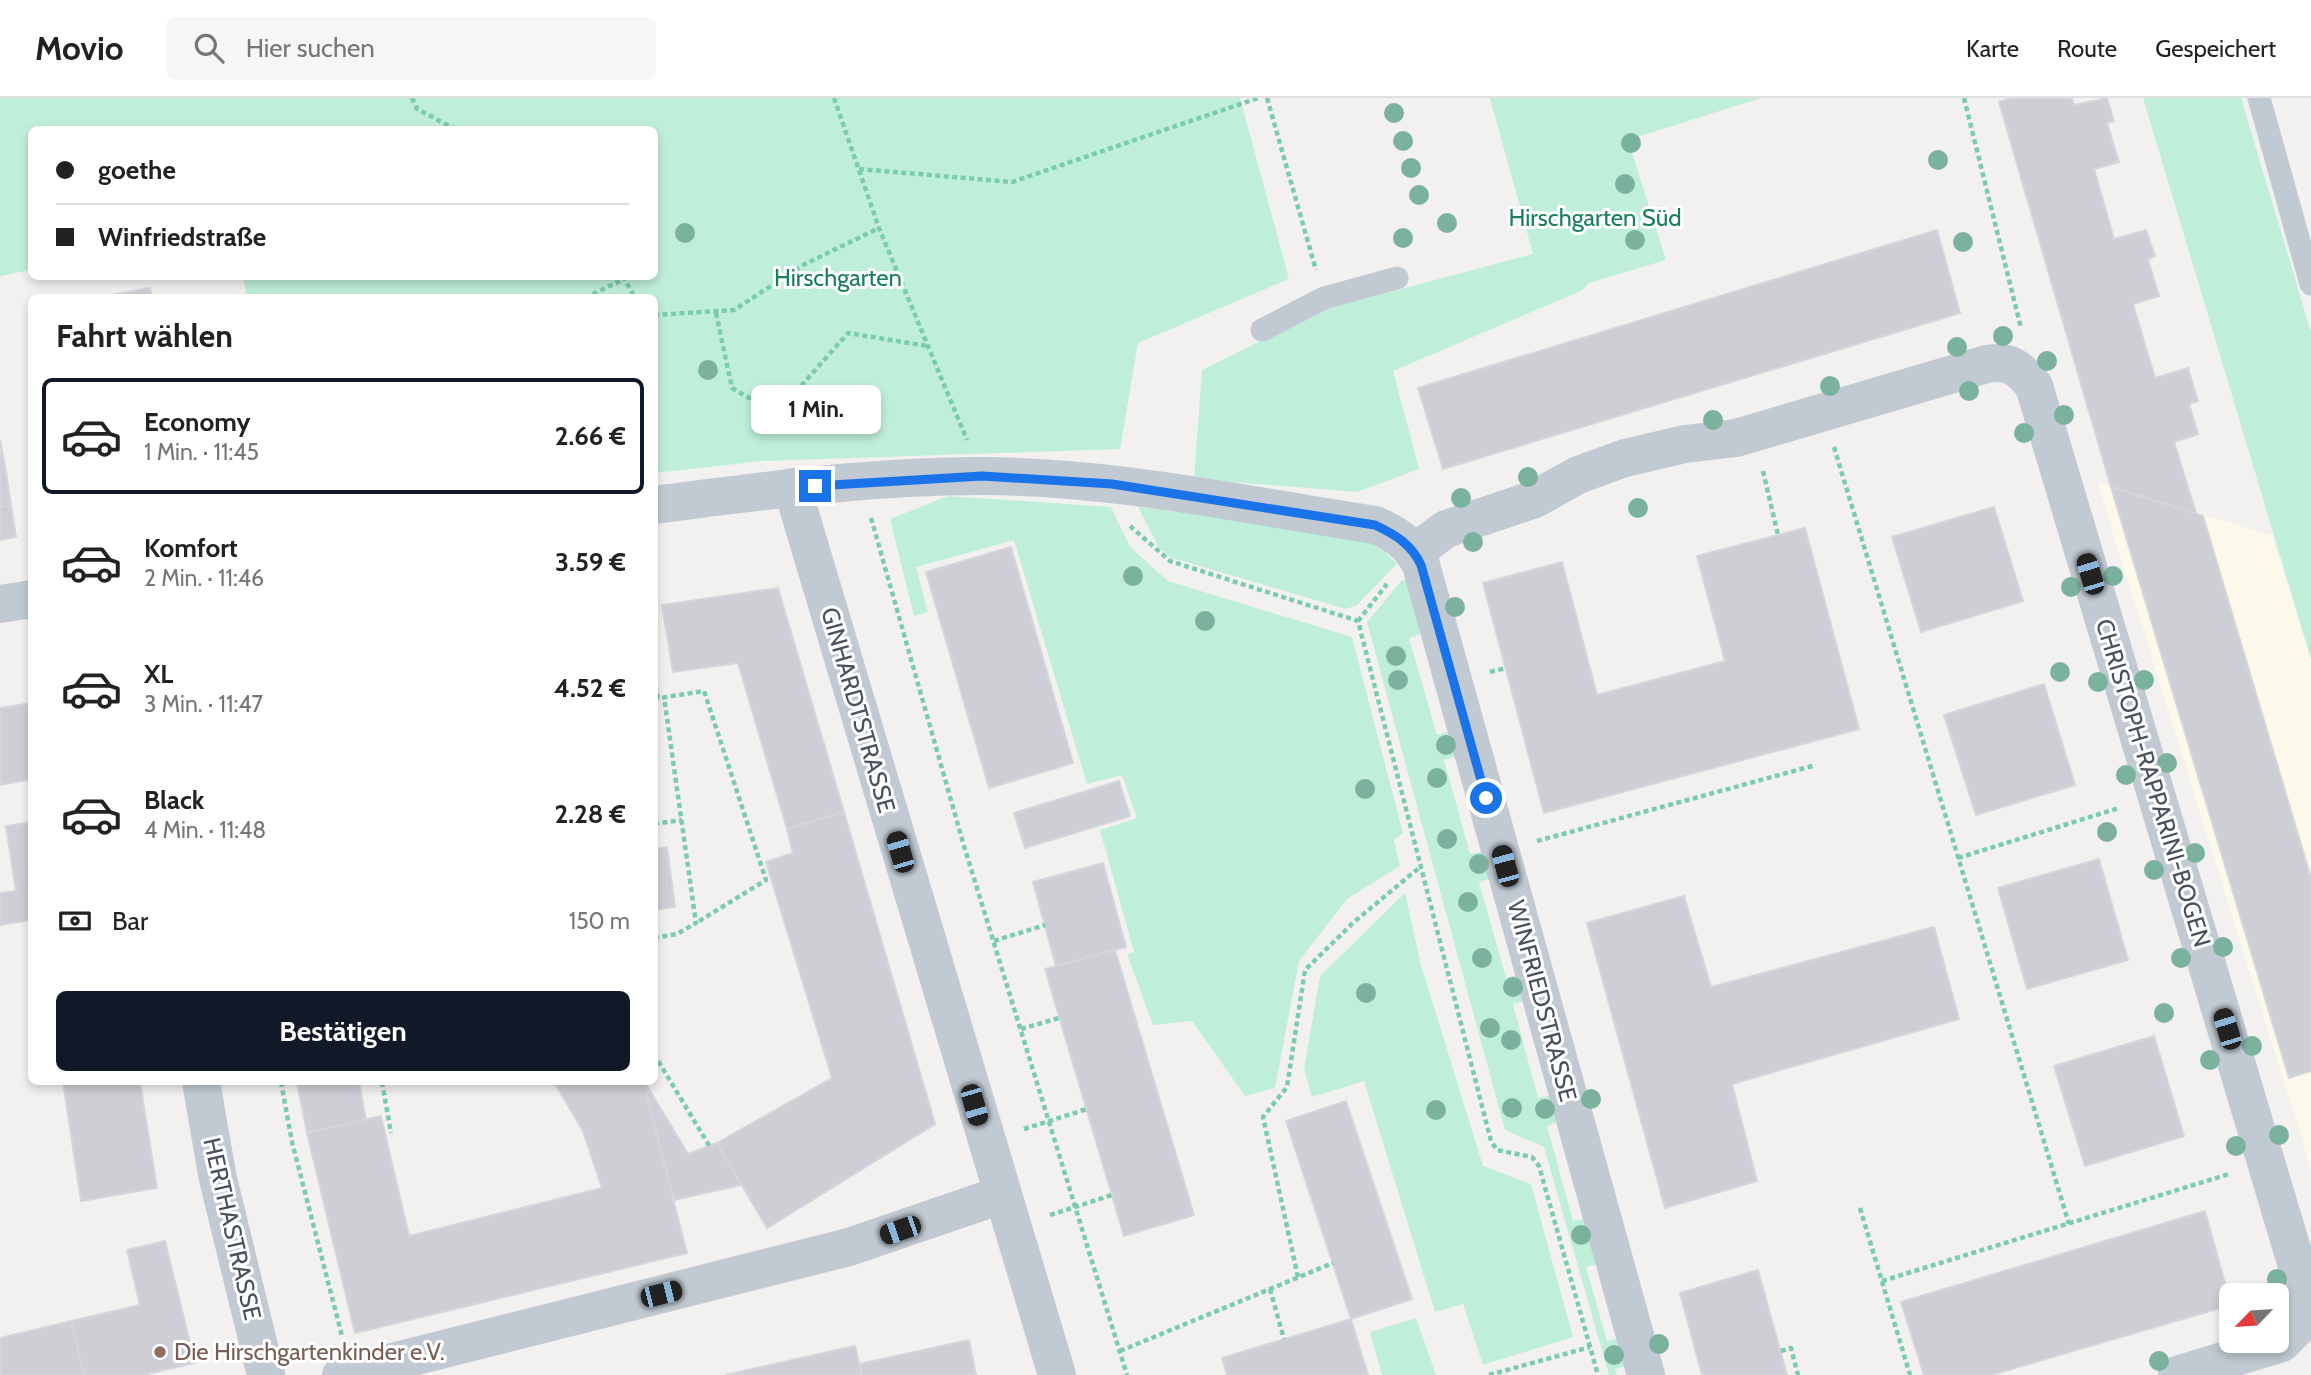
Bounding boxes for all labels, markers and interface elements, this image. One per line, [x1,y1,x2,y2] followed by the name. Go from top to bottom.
[166,17,656,80] search box
[35,28,124,68] text: Movio
[190,29,228,67] icon: search
[246,32,375,64] text: Hier suchen
[1966,34,2019,63] text: Karte
[2057,34,2117,63] text: Route
[2155,34,2276,63] text: Gespeichert
[98,154,176,186] text: goethe
[1508,203,1682,232] park label: Hirschgarten Süd
[98,221,266,253] text: Winfriedstraße
[774,263,902,292] park label: Hirschgarten
[56,316,233,355] text: Fahrt wählen
[750,384,880,434] callout: 1 Min.
[788,395,844,423] text: 1 Min.
[60,405,123,468] icon: car
[144,406,250,438] text: Economy
[555,420,626,452] text: 2.66 €
[144,438,259,466] text: 1 Min. · 11:45
[799,470,831,502] route end
[60,531,123,594] icon: car
[144,532,238,564] text: Komfort
[555,546,626,578] text: 3.59 €
[2074,551,2107,597] car
[144,564,264,592] text: 2 Min. · 11:46
[815,604,902,816] street label: GINHARDTSTRASSE
[2090,615,2217,950] street label: CHRISTOPH-RAPPARINI-BOGEN
[60,657,123,720] icon: car
[144,658,173,690] text: XL
[554,672,626,704] text: 4.52 €
[144,690,263,718] text: 3 Min. · 11:47
[1470,782,1502,814] route start
[60,783,123,846] icon: car
[144,784,204,816] text: Black
[554,798,626,830] text: 2.28 €
[144,816,266,844] text: 4 Min. · 11:48
[885,829,916,875] car
[1490,843,1521,889] car
[1502,897,1583,1105] street label: WINFRIEDSTRASSE
[56,902,94,940] icon: cash
[112,905,148,937] text: Bar
[569,907,630,935] text: 150 m
[56,991,630,1071] button: Bestätigen
[2211,1006,2244,1052] car
[959,1082,990,1128] car
[197,1135,268,1323] street label: HERTHASTRASSE
[877,1213,924,1247] car
[639,1279,684,1309] car
[2219,1283,2289,1353] north arrow
[2219,1283,2289,1353] map controls
[174,1337,445,1366] place label: Die Hirschgartenkinder e.V.
[152,1344,168,1360] marker: Die Hirschgartenkinder e.V.

